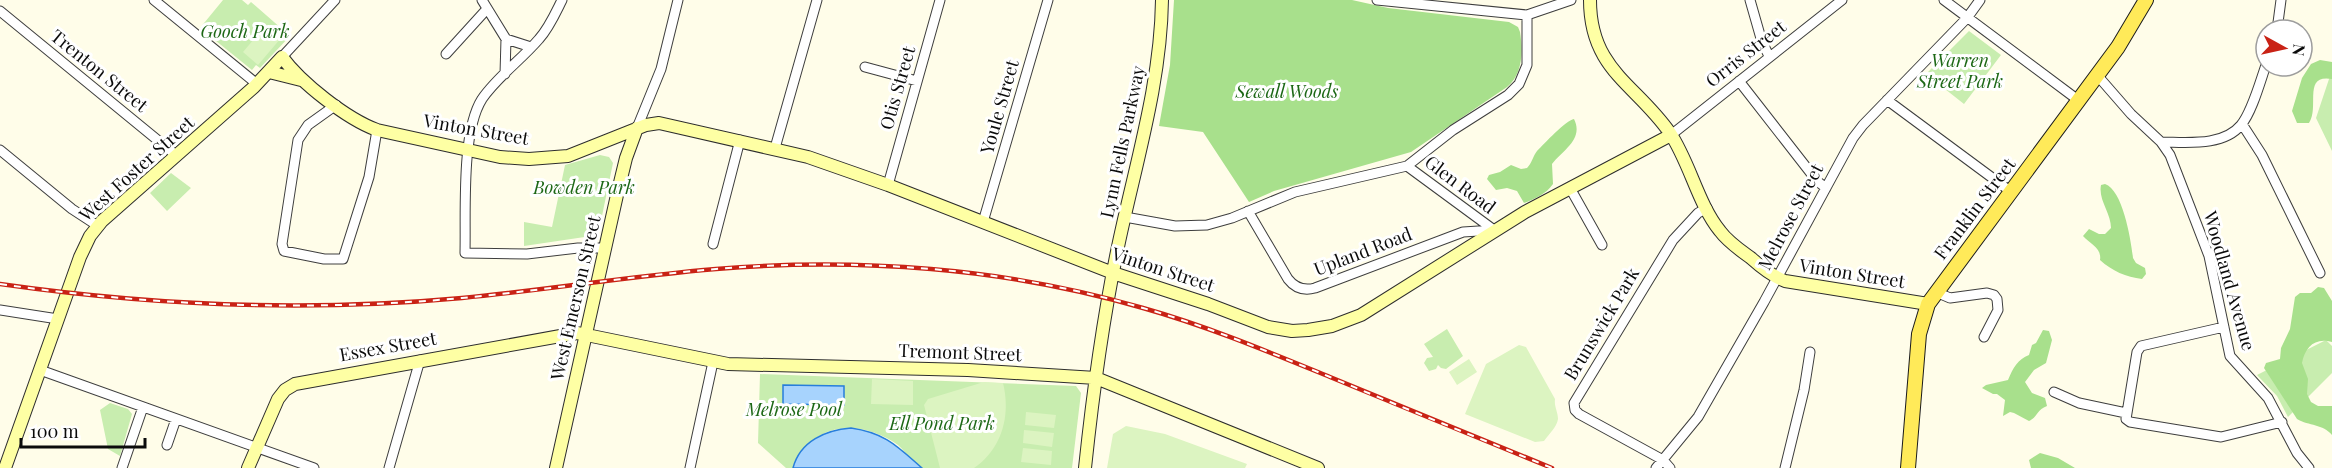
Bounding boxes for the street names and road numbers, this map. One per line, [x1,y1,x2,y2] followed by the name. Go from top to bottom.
[1700,14,1791,92] street label: Orris Street
[46,24,154,117] street label: Trenton Street
[874,43,921,132] street label: Otis Street
[974,56,1024,157] street label: Youle Street
[1094,64,1150,220] street label: Lynn Fells Parkway
[421,108,531,150] street label: Vinton Street
[73,110,199,227] street label: West Foster Street
[1420,150,1501,219] street label: Glen Road
[1928,152,2021,264] street label: Franklin Street
[1752,159,1828,274] street label: Melrose Street
[2198,207,2261,353] street label: Woodland Avenue
[544,212,606,383] street label: West Emerson Street
[1310,221,1416,281] street label: Upland Road
[1108,241,1218,297] street label: Vinton Street
[1797,253,1907,293] street label: Vinton Street
[1558,263,1644,384] street label: Brunswick Park
[338,326,439,366] street label: Essex Street
[898,338,1023,366] street label: Tremont Street

